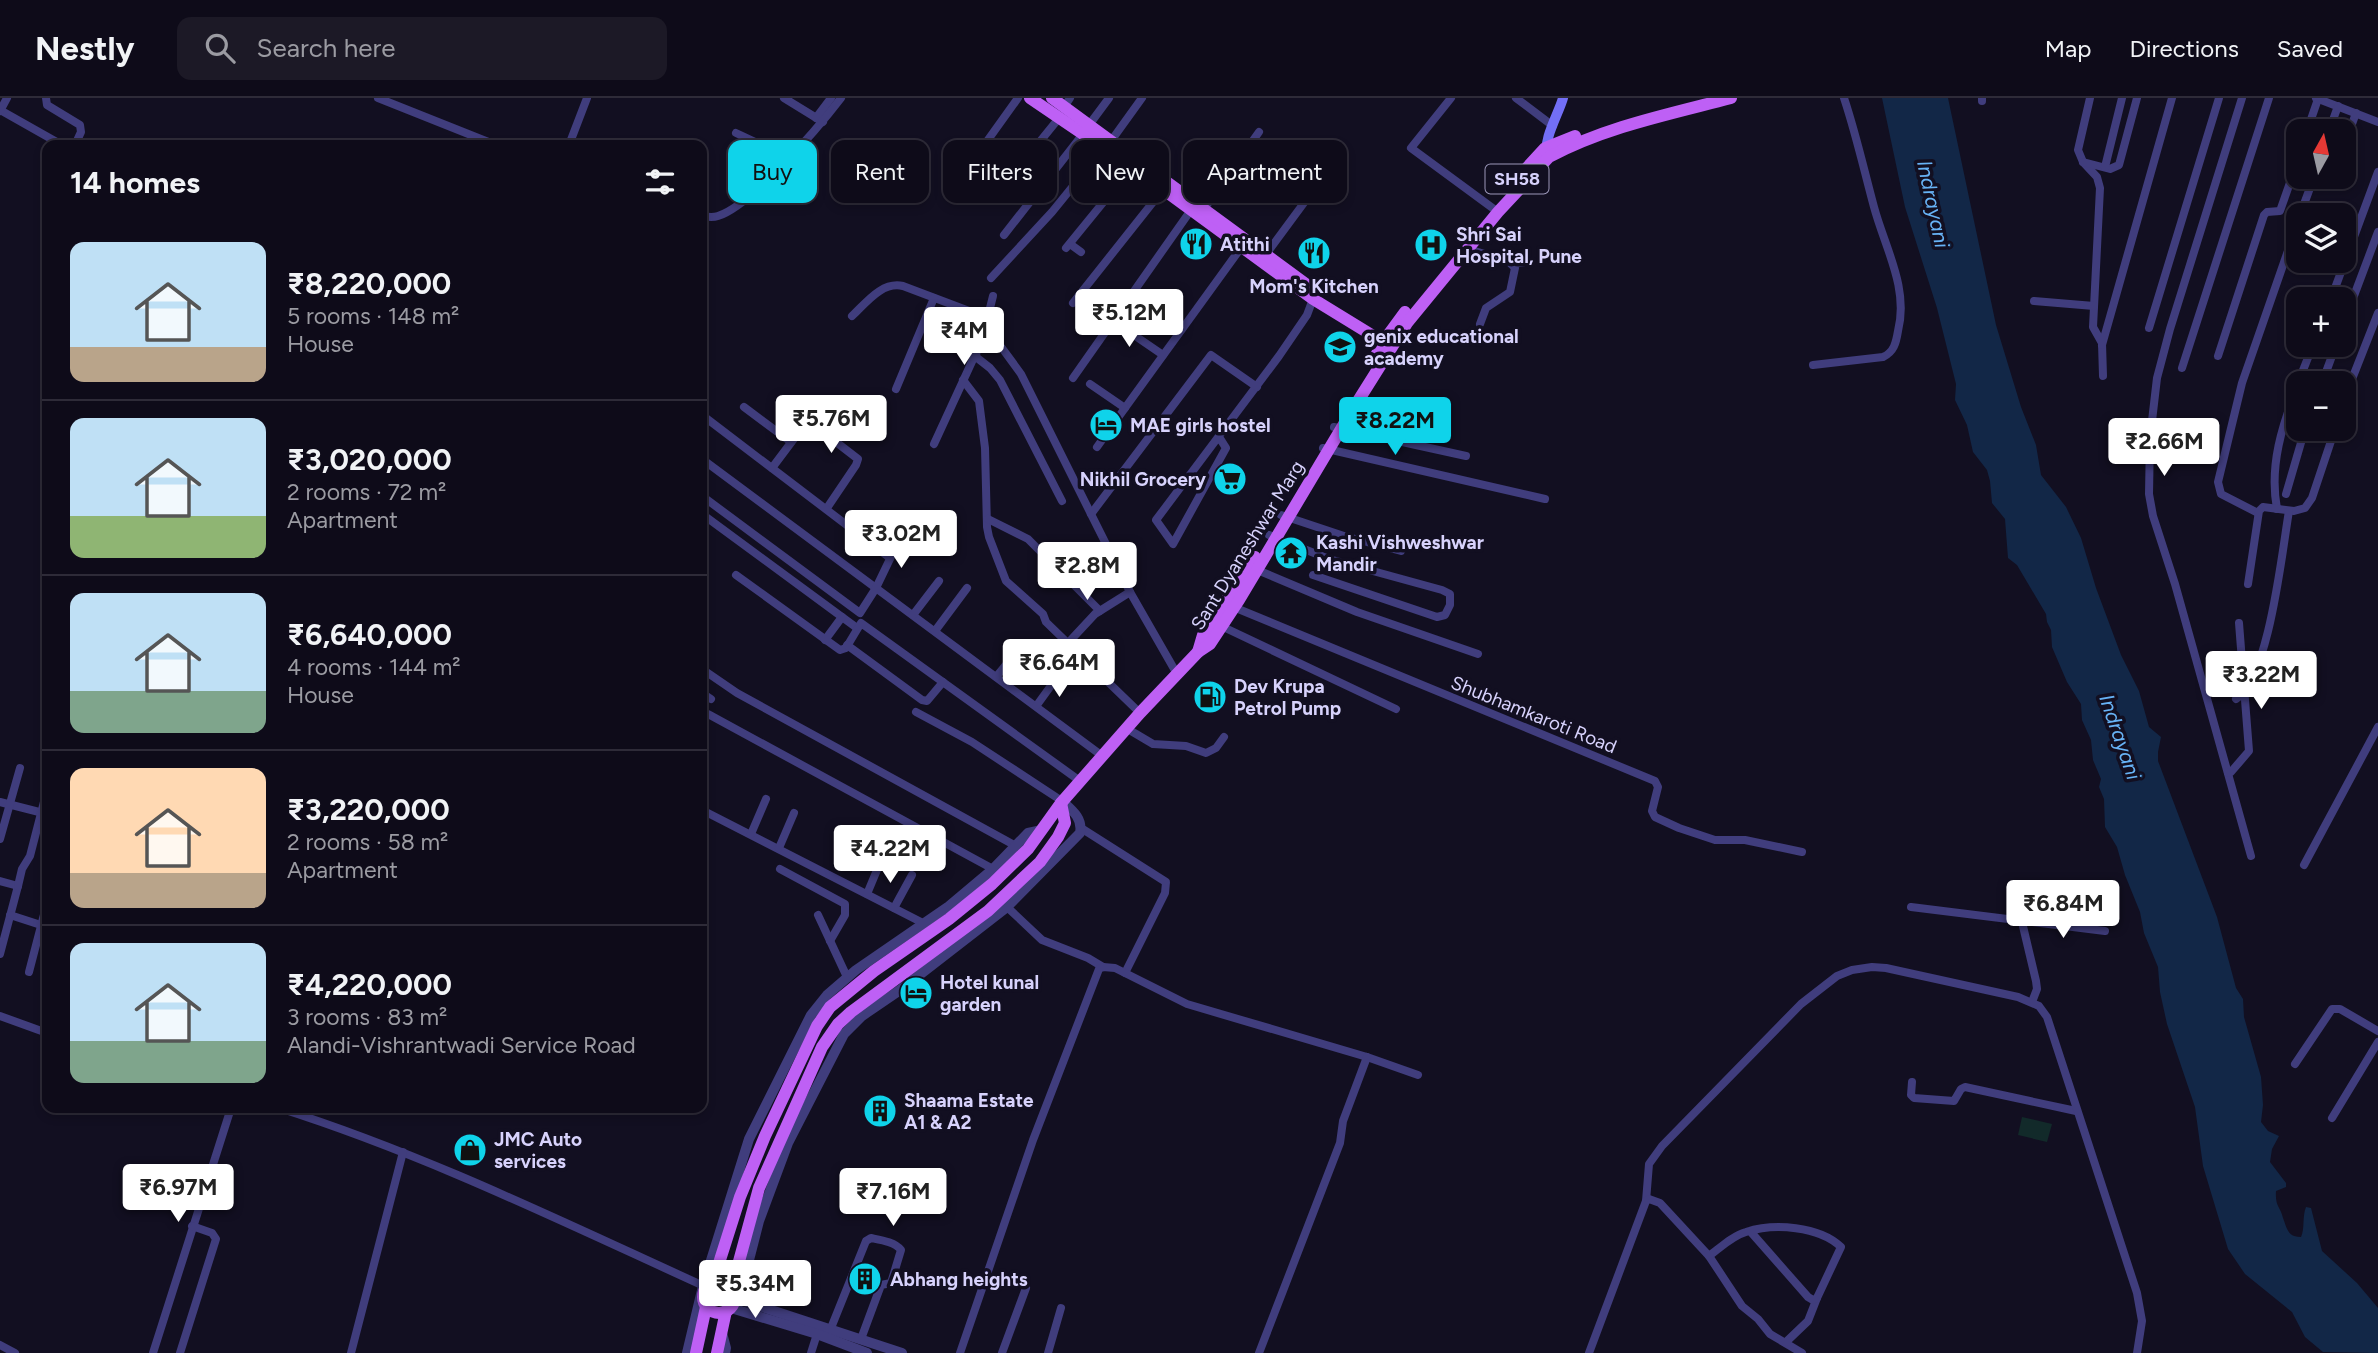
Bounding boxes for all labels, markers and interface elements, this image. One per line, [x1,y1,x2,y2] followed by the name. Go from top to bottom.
[177,17,667,80] search box
[35,29,135,68] text: Nestly
[201,29,239,67] icon: search
[257,32,395,64] text: Search here
[2045,34,2091,63] text: Map
[2129,34,2239,63] text: Directions
[2277,34,2343,63] text: Saved
[2286,119,2356,189] north arrow
[2286,119,2356,441] map controls
[728,140,817,203] chip: Buy
[831,140,929,203] chip: Rent
[943,140,1057,203] chip: Filters
[1071,140,1169,203] chip: New
[1183,140,1347,203] chip: Apartment
[1912,158,1955,250] water label: Indrayani
[641,163,679,201] icon: filters
[70,164,200,201] text: 14 homes
[1486,164,1548,194] road number: SH58
[2286,203,2356,273] button: layers
[1456,223,1582,268] place label: Shri Sai Hospital, Pune
[1177,225,1215,263] restaurant icon: Atithi
[1412,226,1450,264] hospital icon: Shri Sai Hospital, Pune
[1220,233,1270,256] place label: Atithi
[1295,234,1333,272] restaurant icon: Mom's Kitchen
[287,265,451,302] text: ₹8,220,000
[126,270,210,354] icon: home
[1249,275,1379,298] place label: Mom's Kitchen
[2286,287,2356,357] button: +
[1072,289,1186,349] pin: ₹5.12M
[1091,298,1167,326] text: ₹5.12M
[287,302,459,330] text: 5 rooms · 148 m²
[930,308,998,367] pin: ₹4M
[940,316,988,344] text: ₹4M
[1364,325,1519,370] place label: genix educational academy
[1321,328,1359,366] school or university icon: genix educational academy
[287,330,354,358] text: House
[2286,371,2356,441] button: −
[774,396,888,455] pin: ₹5.76M
[1338,398,1452,457] pin: ₹8.22M
[792,404,870,432] text: ₹5.76M
[1087,406,1125,444] hotel icon: MAE girls hostel
[1355,406,1435,434] text: ₹8.22M
[1130,414,1271,437] place label: MAE girls hostel
[2107,418,2221,478] pin: ₹2.66M
[2124,427,2204,455] text: ₹2.66M
[287,441,452,478] text: ₹3,020,000
[126,446,210,530] icon: home
[1186,456,1309,634] street label: Sant Dyaneshwar Marg
[1211,460,1249,498] supermarket icon: Nikhil Grocery
[1080,468,1206,491] place label: Nikhil Grocery
[287,478,446,506] text: 2 rooms · 72 m²
[287,506,398,534] text: Apartment
[844,510,958,570] pin: ₹3.02M
[861,519,941,547] text: ₹3.02M
[1316,531,1484,576] place label: Kashi Vishweshwar Mandir
[1272,534,1310,572] temple icon: Kashi Vishweshwar Mandir
[1038,542,1136,602] pin: ₹2.8M
[1054,551,1120,579] text: ₹2.8M
[287,616,452,653] text: ₹6,640,000
[126,621,210,705] icon: home
[1002,640,1116,699] pin: ₹6.64M
[1019,648,1099,676] text: ₹6.64M
[2204,652,2318,711] pin: ₹3.22M
[287,653,461,681] text: 4 rooms · 144 m²
[2222,660,2300,688] text: ₹3.22M
[1448,671,1620,758] street label: Shubhamkaroti Road
[1234,675,1341,720] place label: Dev Krupa Petrol Pump
[1191,678,1229,716] fuel station icon: Dev Krupa Petrol Pump
[287,681,354,709] text: House
[2094,691,2147,783] water label: Indrayani
[287,791,450,828] text: ₹3,220,000
[126,796,210,880] icon: home
[833,826,947,885] pin: ₹4.22M
[287,828,448,856] text: 2 rooms · 58 m²
[850,834,930,862] text: ₹4.22M
[287,856,398,884] text: Apartment
[2006,880,2120,940] pin: ₹6.84M
[2022,889,2104,917] text: ₹6.84M
[287,966,452,1003] text: ₹4,220,000
[126,971,210,1055] icon: home
[940,971,1039,1016] place label: Hotel kunal garden
[897,974,935,1012] hotel icon: Hotel kunal garden
[287,1003,447,1031] text: 3 rooms · 83 m²
[287,1031,636,1059] text: Alandi-Vishrantwadi Service Road
[904,1089,1034,1134] place label: Shaama Estate A1 & A2
[861,1092,899,1130] building icon: Shaama Estate A1 & A2
[494,1128,582,1173] place label: JMC Auto services
[451,1131,489,1169] shop icon: JMC Auto services
[121,1164,235,1224] pin: ₹6.97M
[836,1168,950,1228] pin: ₹7.16M
[139,1173,217,1201] text: ₹6.97M
[855,1177,931,1205] text: ₹7.16M
[698,1260,812,1320] pin: ₹5.34M
[846,1260,884,1298] building icon: Abhang heights
[890,1268,1028,1291] place label: Abhang heights
[715,1269,795,1297] text: ₹5.34M

